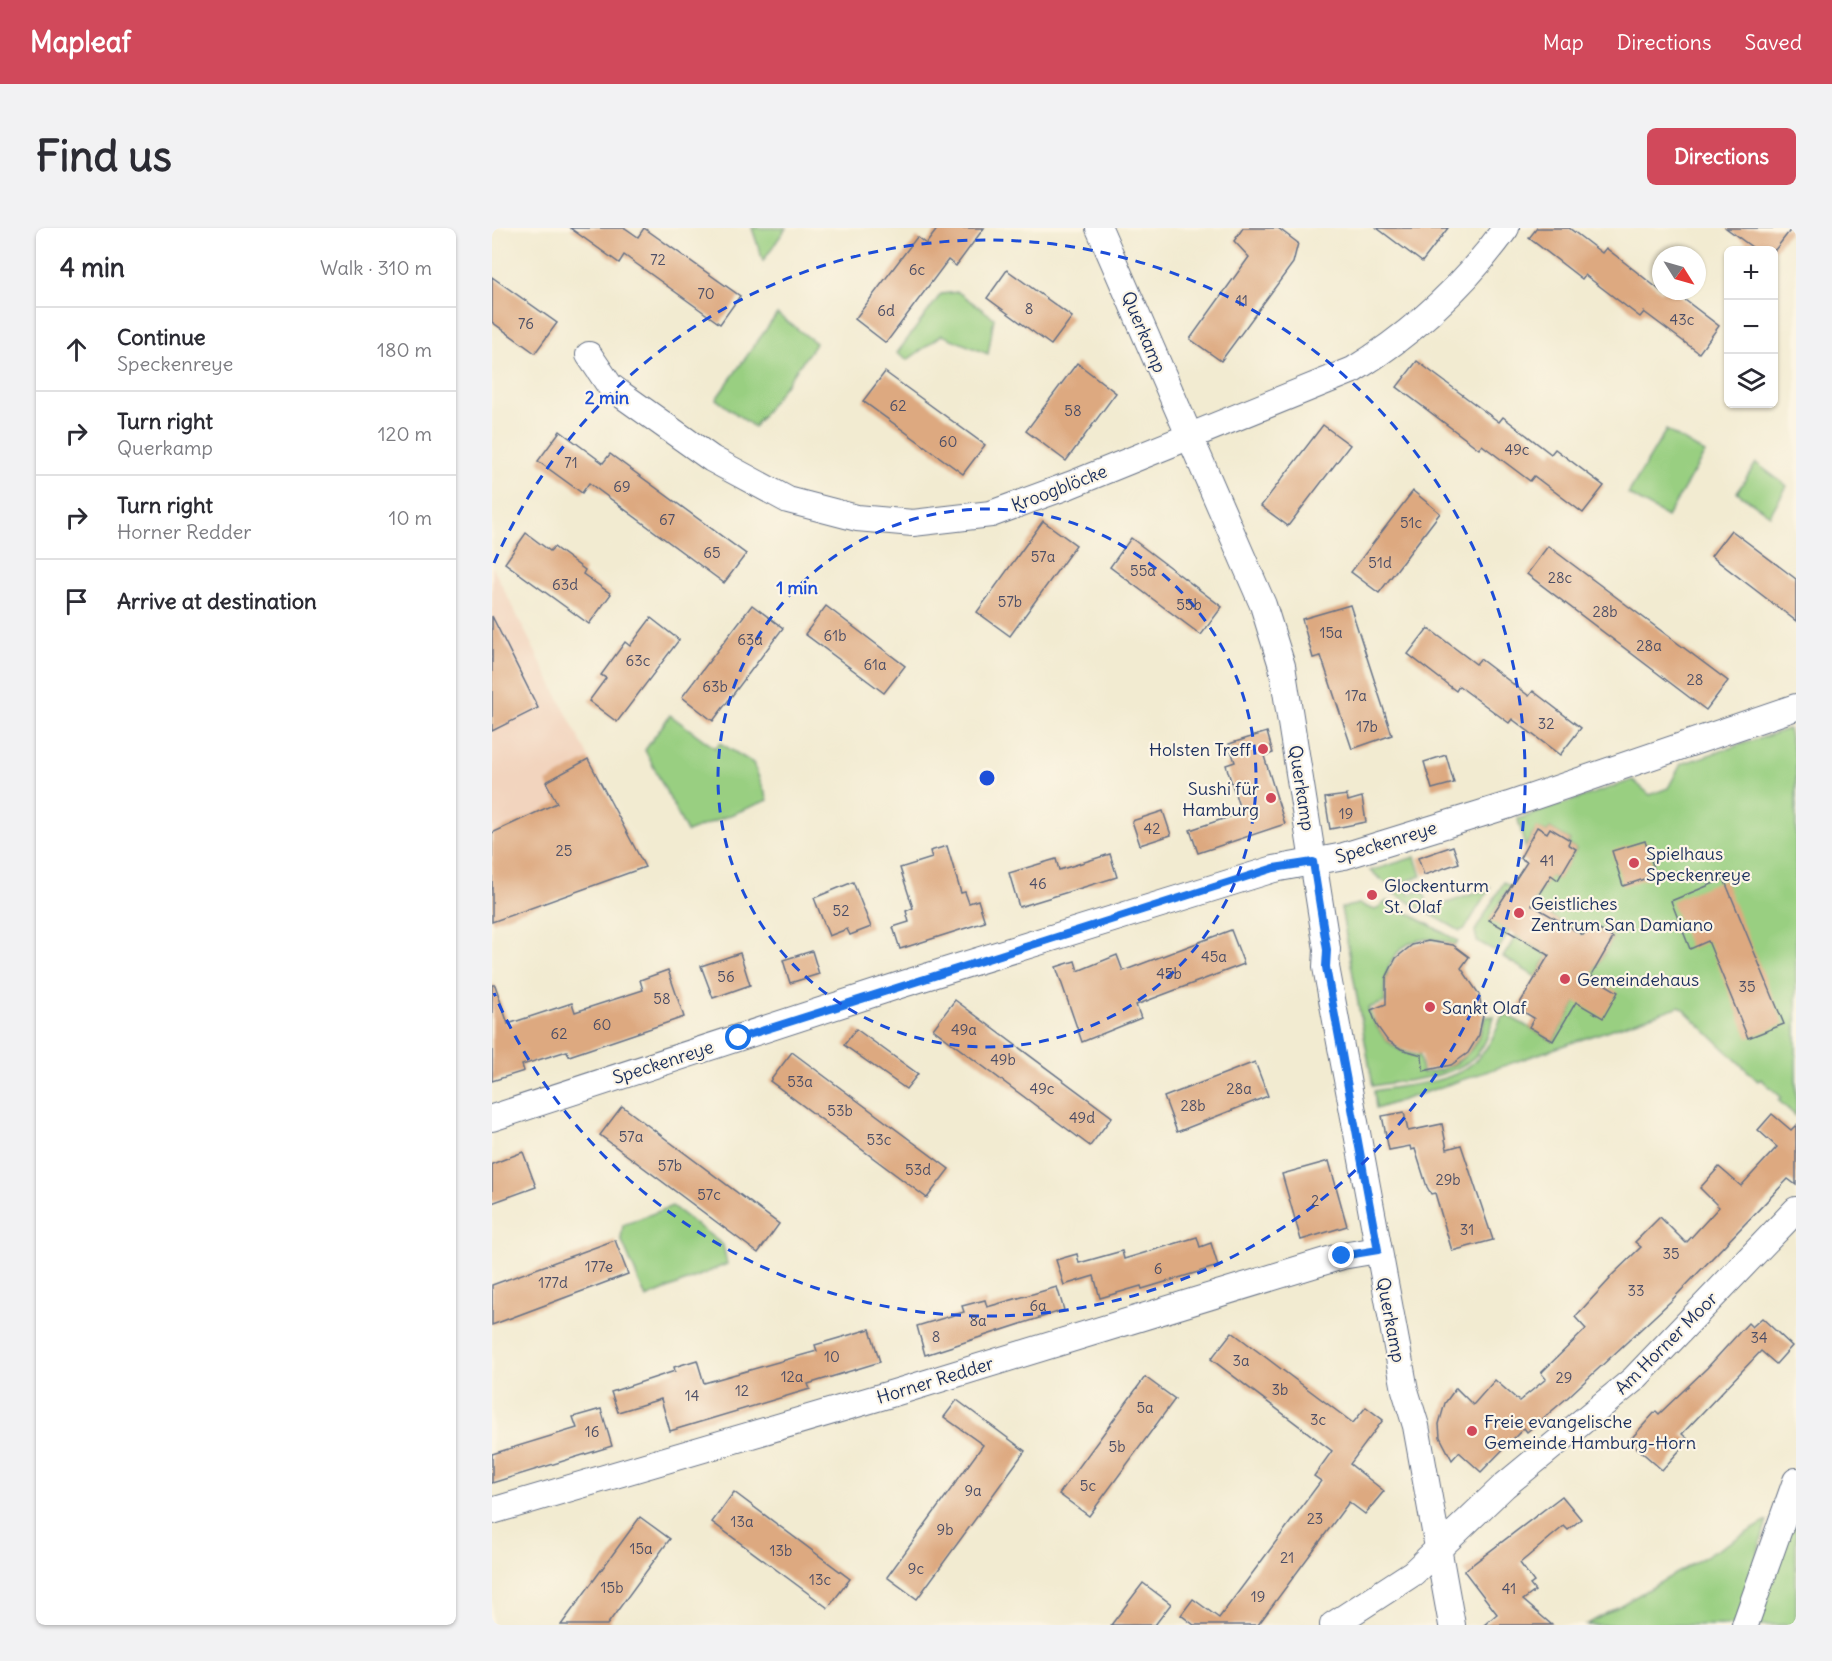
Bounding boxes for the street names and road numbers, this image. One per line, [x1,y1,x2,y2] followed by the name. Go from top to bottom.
[1117,288,1171,376] street label: Querkamp
[1008,459,1110,517] street label: Kroogblöcke
[1284,744,1320,832] street label: Querkamp
[1333,816,1439,868] street label: Speckenreye
[610,1035,716,1089] street label: Speckenreye
[1371,1275,1411,1365] street label: Querkamp
[1610,1286,1723,1399] street label: Am Horner Moor
[874,1351,997,1409] street label: Horner Redder

